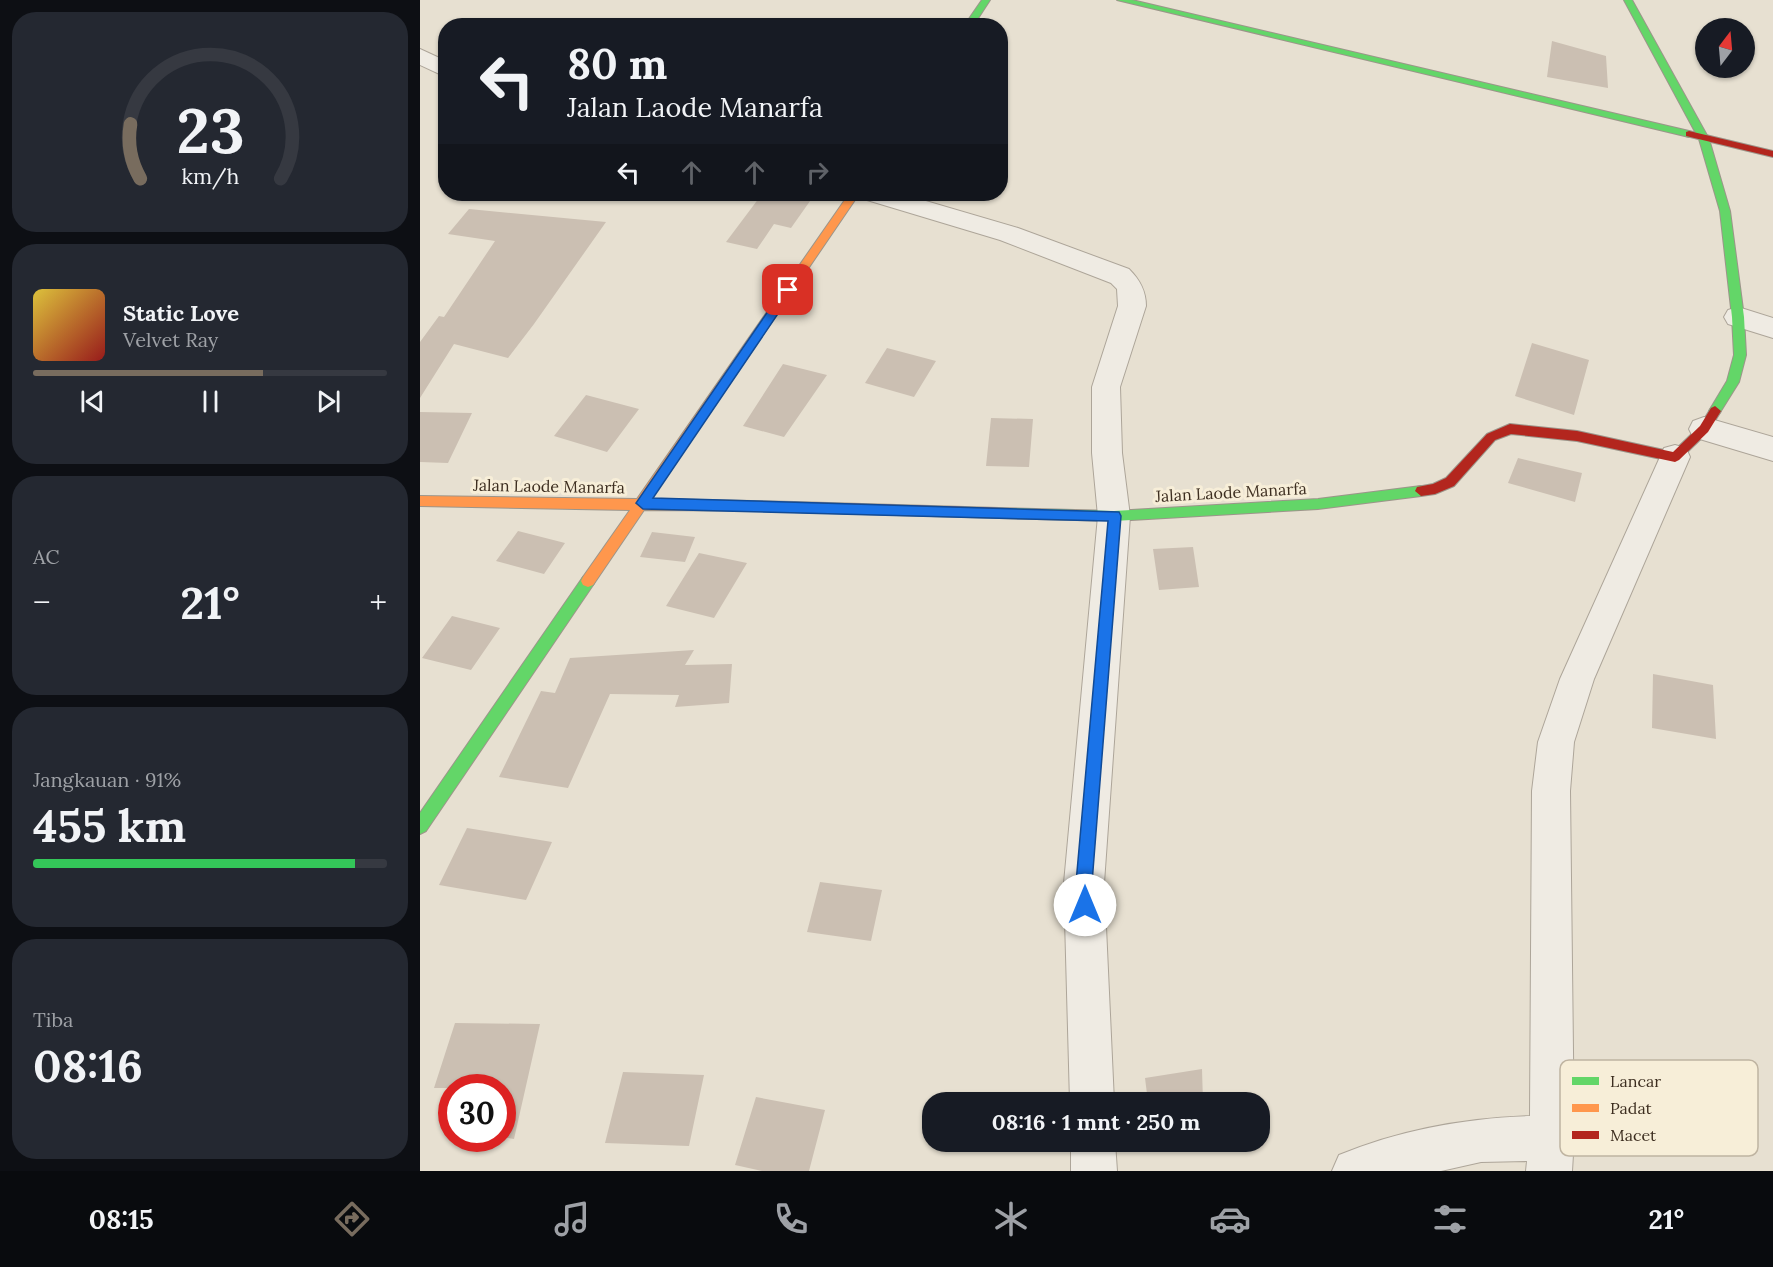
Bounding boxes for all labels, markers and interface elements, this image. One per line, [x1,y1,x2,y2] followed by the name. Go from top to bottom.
[1695,18,1755,78] north arrow
[1695,18,1755,78] map controls
[567,37,667,91] text: 80 m
[468,42,546,120] icon: left
[176,90,244,170] text: 23
[567,90,823,124] text: Jalan Laode Manarfa
[612,156,645,189] icon: left
[675,156,708,189] icon: ahead
[738,156,771,189] icon: ahead
[801,156,834,189] icon: right
[181,162,239,190] text: km/h
[762,264,813,315] pin
[771,273,804,306] icon: arrive
[123,299,239,327] text: Static Love
[123,327,218,352] text: Velvet Ray
[76,385,109,418] icon: previous
[194,385,227,418] icon: pause
[312,385,345,418] icon: next
[472,475,625,497] street label: Jalan Laode Manarfa
[1154,478,1307,506] street label: Jalan Laode Manarfa
[33,544,59,569] text: AC
[180,574,240,631] text: 21°
[33,581,51,623] text: −
[369,581,387,623] text: +
[33,767,181,792] text: Jangkauan · 91%
[33,797,186,854] text: 455 km
[1053,873,1117,937] position arrow
[33,1007,73,1032] text: Tiba
[33,1037,143,1094] text: 08:16
[1560,1060,1758,1156] legend
[1610,1071,1661,1091] text: Lancar
[438,1074,516,1152] speed limit sign: 30
[1610,1098,1653,1118] text: Padat
[992,1108,1200,1136] text: 08:16 · 1 mnt · 250 m
[1610,1125,1657,1145] text: Macet
[331,1198,373,1240] icon: directions
[551,1198,593,1240] icon: music
[770,1198,812,1240] icon: phone
[990,1198,1032,1240] icon: climate
[1209,1198,1251,1240] icon: car
[1429,1198,1471,1240] icon: filters
[89,1202,154,1236] text: 08:15
[1649,1202,1684,1236] text: 21°

